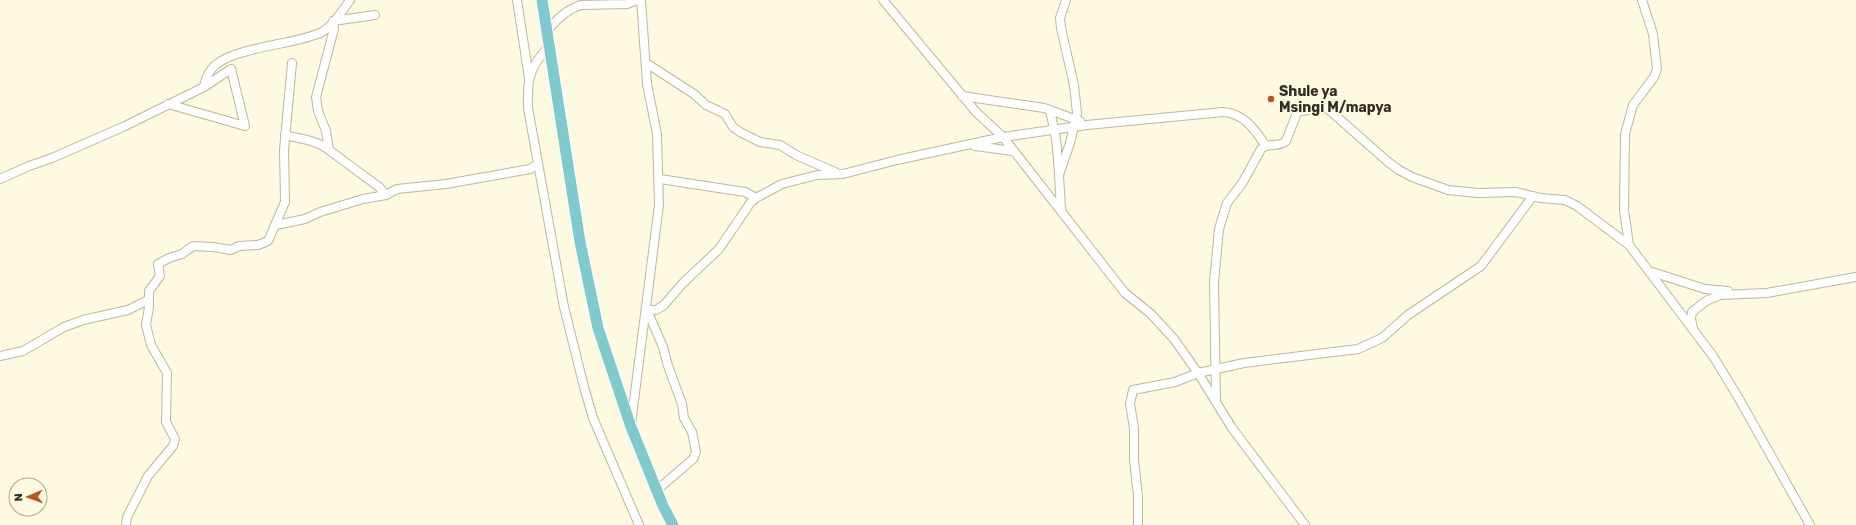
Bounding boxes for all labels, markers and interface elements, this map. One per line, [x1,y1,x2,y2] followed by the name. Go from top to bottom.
[1279,83,1392,116] place label: Shule ya Msingi M/mapya
[1266,94,1276,104] marker: Shule ya Msingi M/mapya
[8,477,48,517] north arrow
[12,493,25,502] text: N

